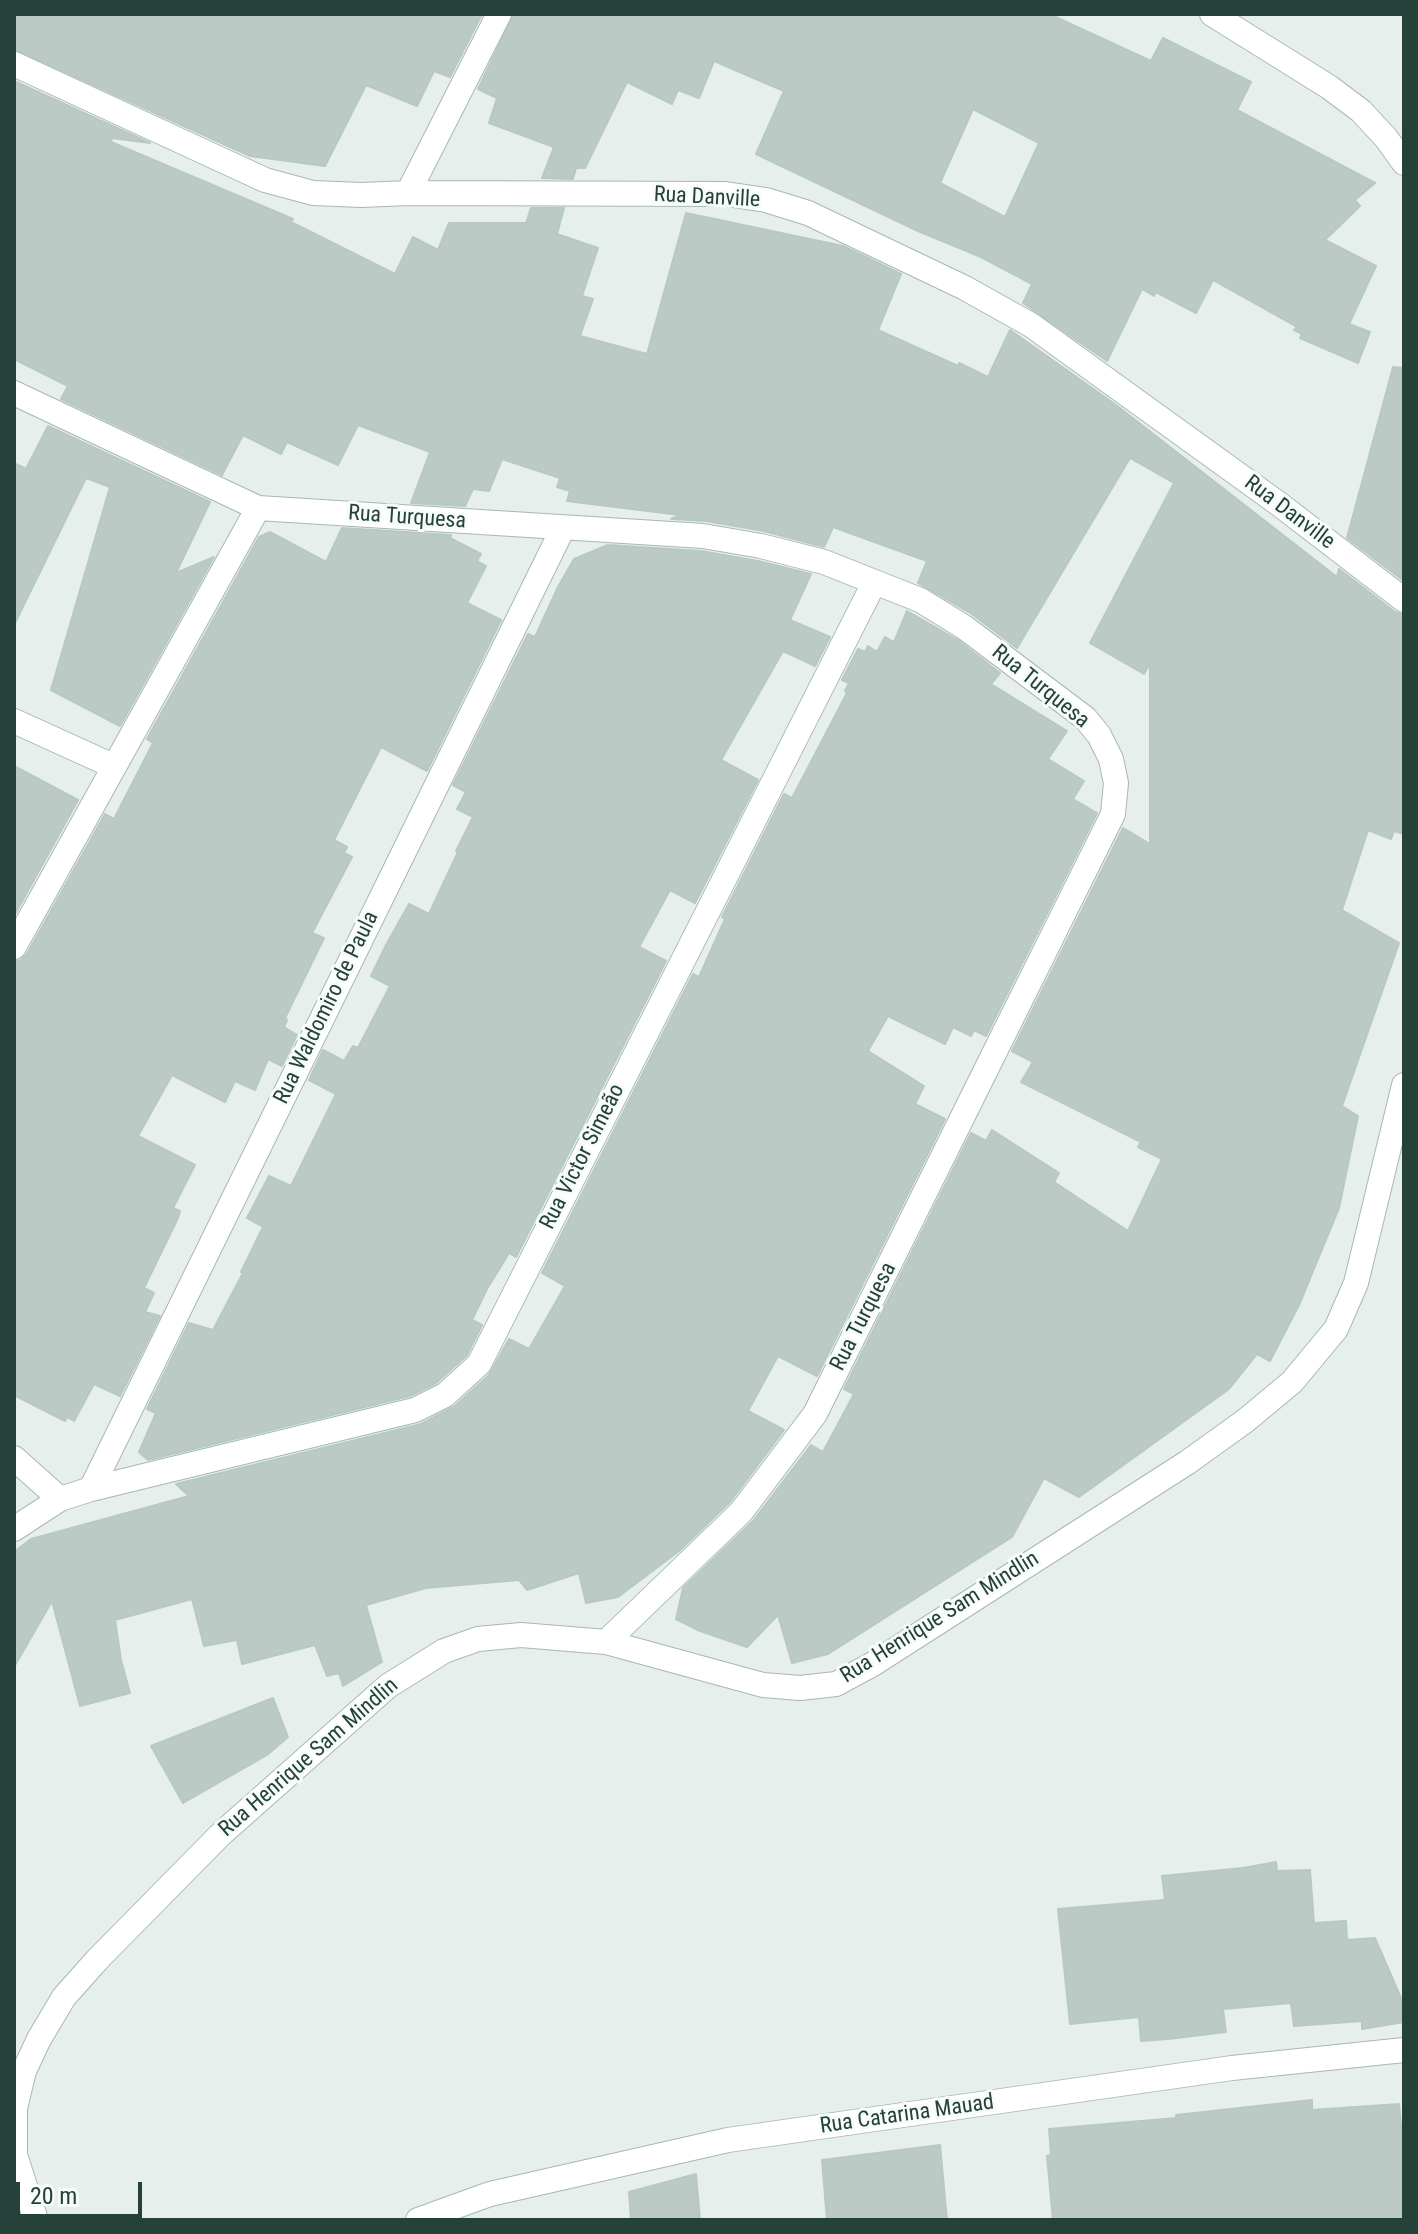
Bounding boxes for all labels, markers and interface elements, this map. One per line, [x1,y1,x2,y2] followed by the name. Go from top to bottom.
[653,182,761,214] street label: Rua Danville
[1239,470,1339,556] street label: Rua Danville
[347,501,467,535] street label: Rua Turquesa
[986,640,1094,734] street label: Rua Turquesa
[269,907,385,1109] street label: Rua Waldomiro de Paula
[535,1080,631,1234] street label: Rua Victor Simeão
[825,1258,903,1376] street label: Rua Turquesa
[836,1546,1044,1690] street label: Rua Henrique Sam Mindlin
[214,1673,404,1843] street label: Rua Henrique Sam Mindlin
[818,2090,996,2140] street label: Rua Catarina Mauad
[20,2166,146,2216] scale bar
[30,2182,77,2210] text: 20 m

